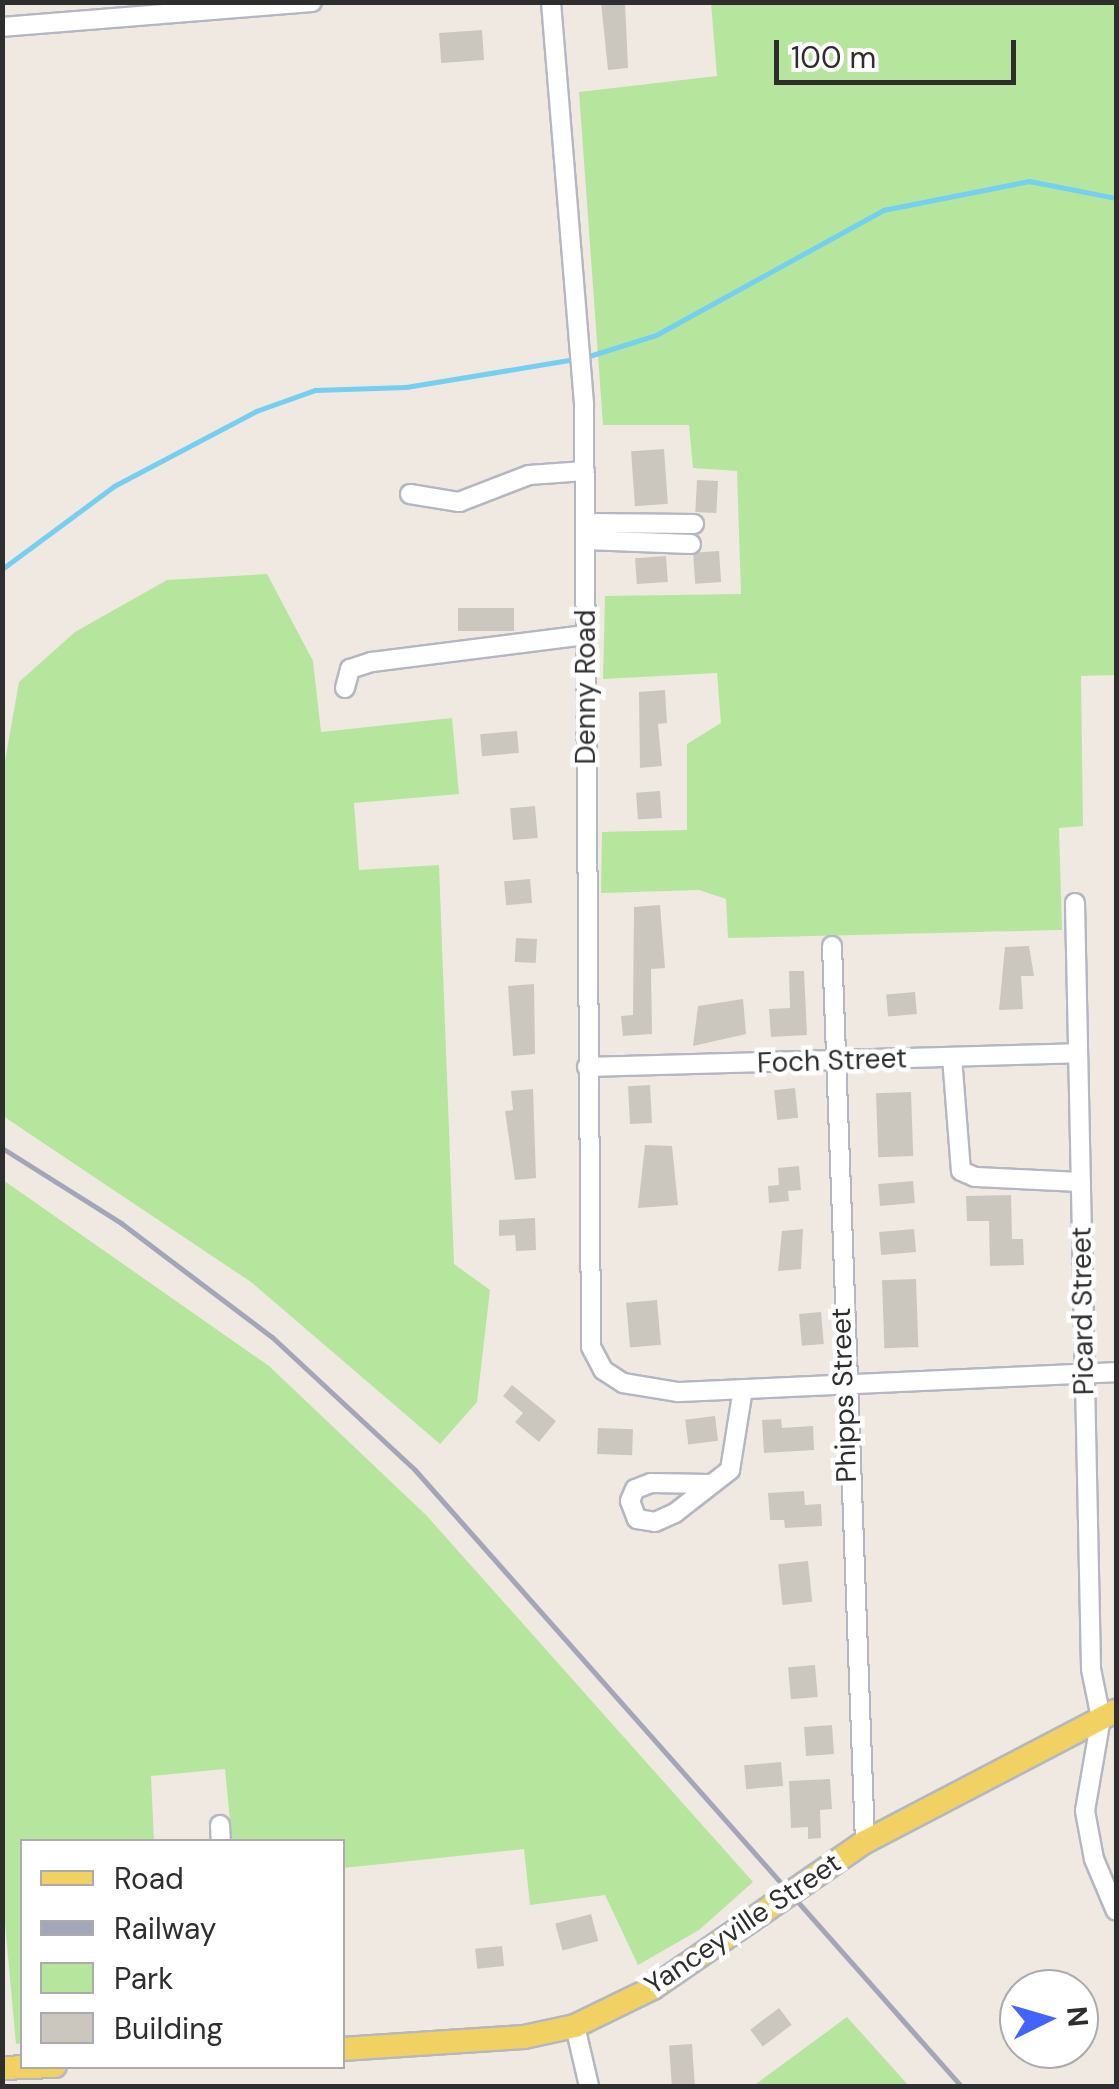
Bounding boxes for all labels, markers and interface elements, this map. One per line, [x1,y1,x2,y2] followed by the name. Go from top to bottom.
[779,20,1022,82] scale bar
[791,38,876,77] text: 100 m
[569,609,603,765] street label: Denny Road
[757,1042,907,1080] street label: Foch Street
[1065,1227,1101,1395] street label: Picard Street
[824,1307,864,1483] street label: Phipps Street
[20,1839,345,2069] legend
[639,1846,847,2002] street label: Yanceyville Street
[114,1859,184,1898] text: Road
[114,1909,217,1948] text: Railway
[114,1959,173,1998] text: Park
[999,1969,1099,2069] north arrow
[1058,2005,1097,2028] text: N
[114,2009,223,2048] text: Building

